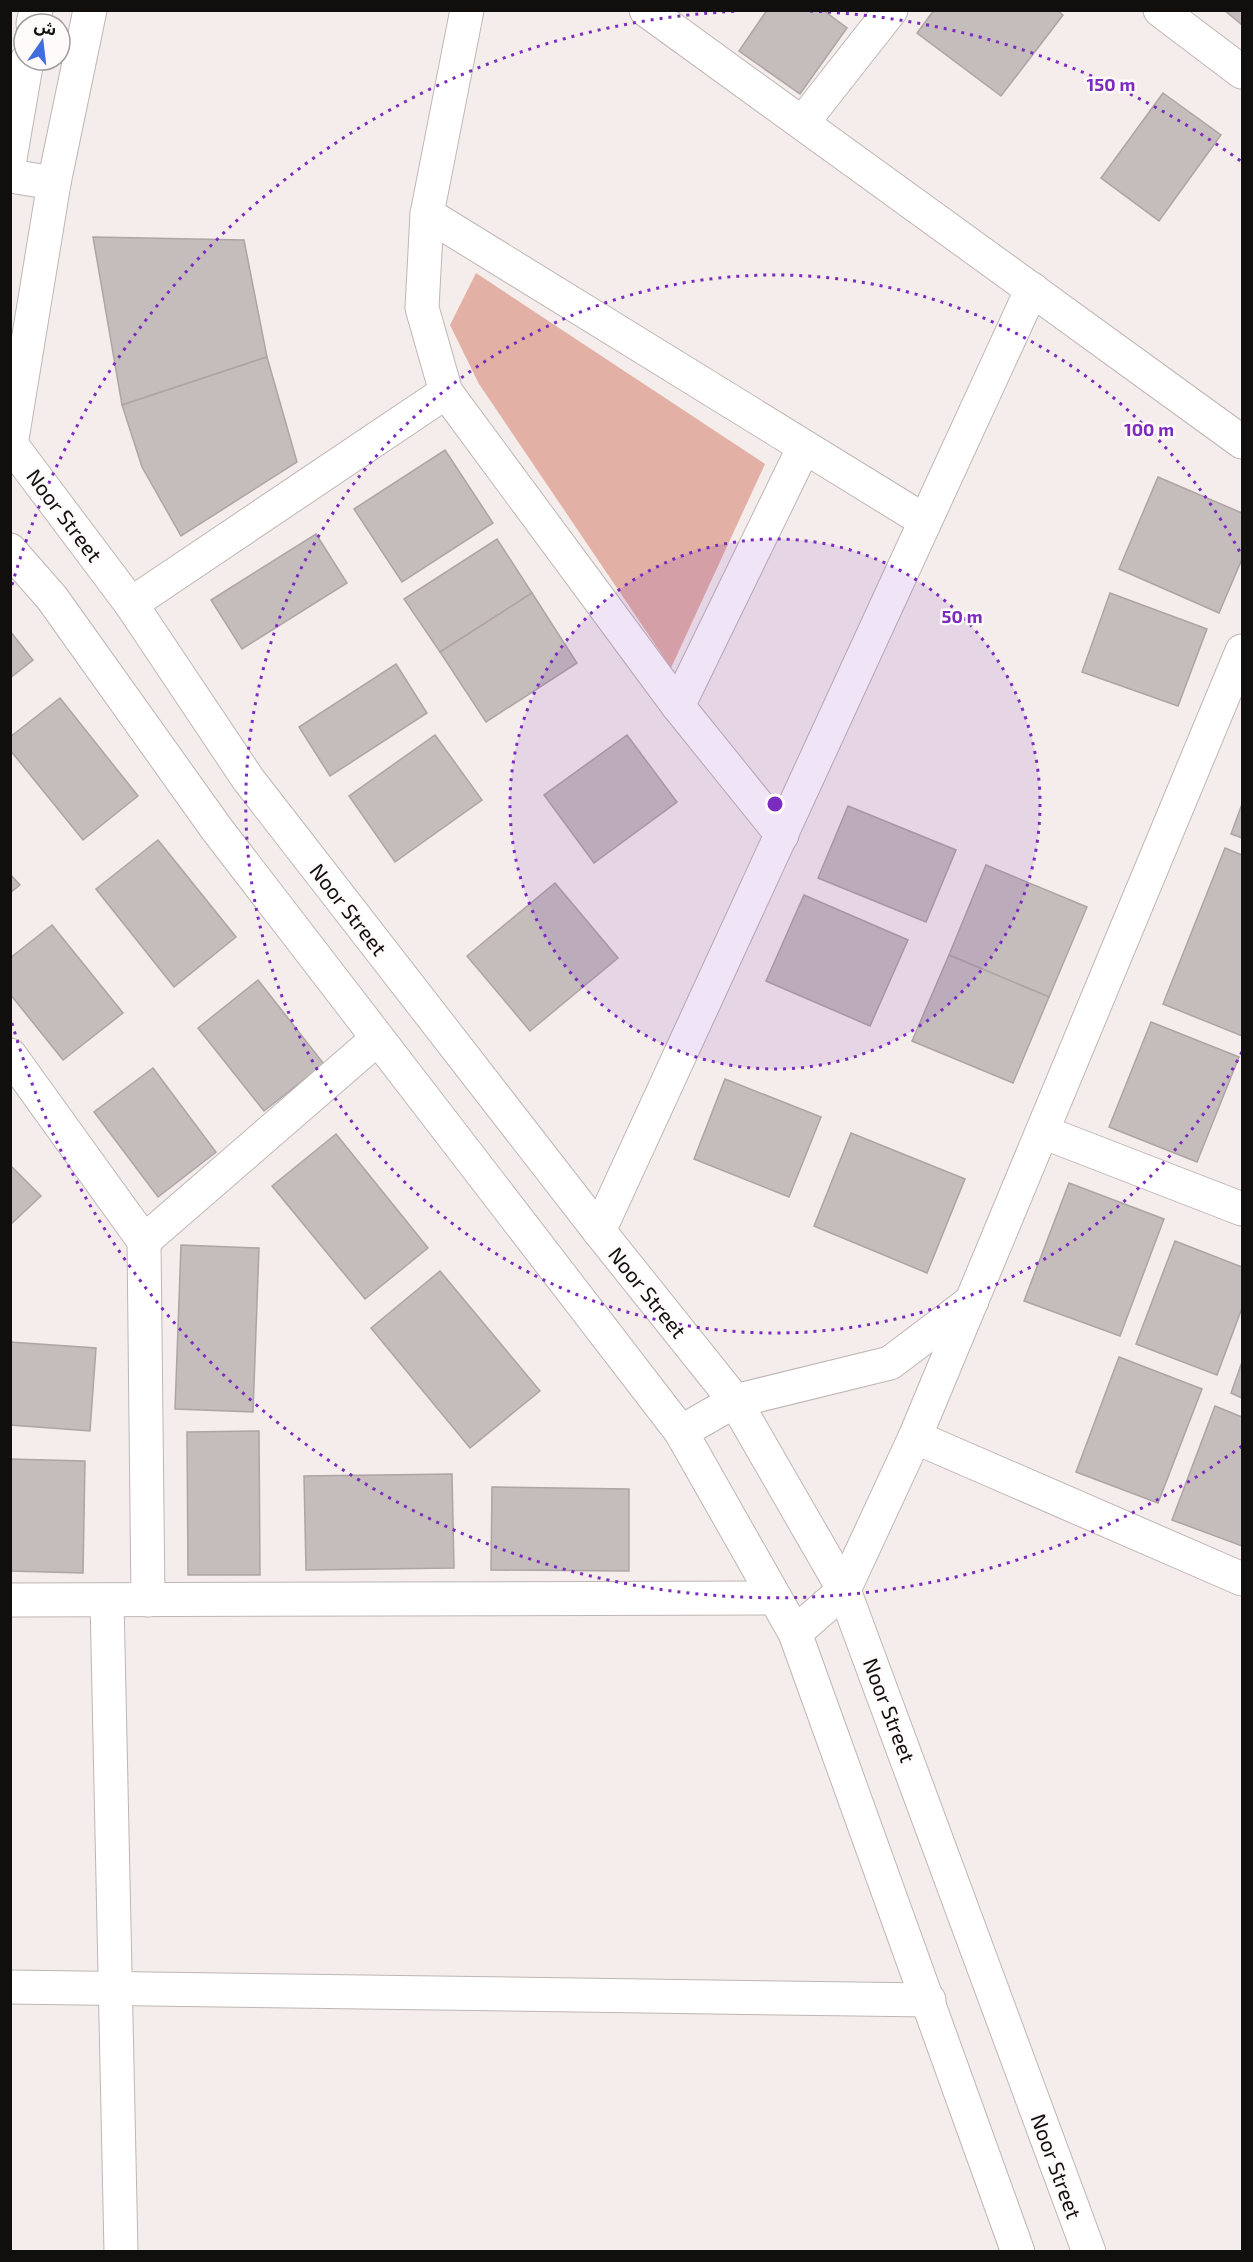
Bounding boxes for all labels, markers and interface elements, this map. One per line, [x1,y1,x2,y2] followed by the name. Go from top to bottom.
[12,12,72,72] north arrow
[33,15,59,40] text: ش
[1087,73,1135,95] text: 150 m
[1124,418,1174,440] text: 100 m
[22,464,108,566] street label: Noor Street
[941,605,983,627] text: 50 m
[765,794,785,814] centre of rings
[305,858,393,960] street label: Noor Street
[604,1242,692,1342] street label: Noor Street
[859,1654,921,1766] street label: Noor Street
[1026,2110,1088,2222] street label: Noor Street

